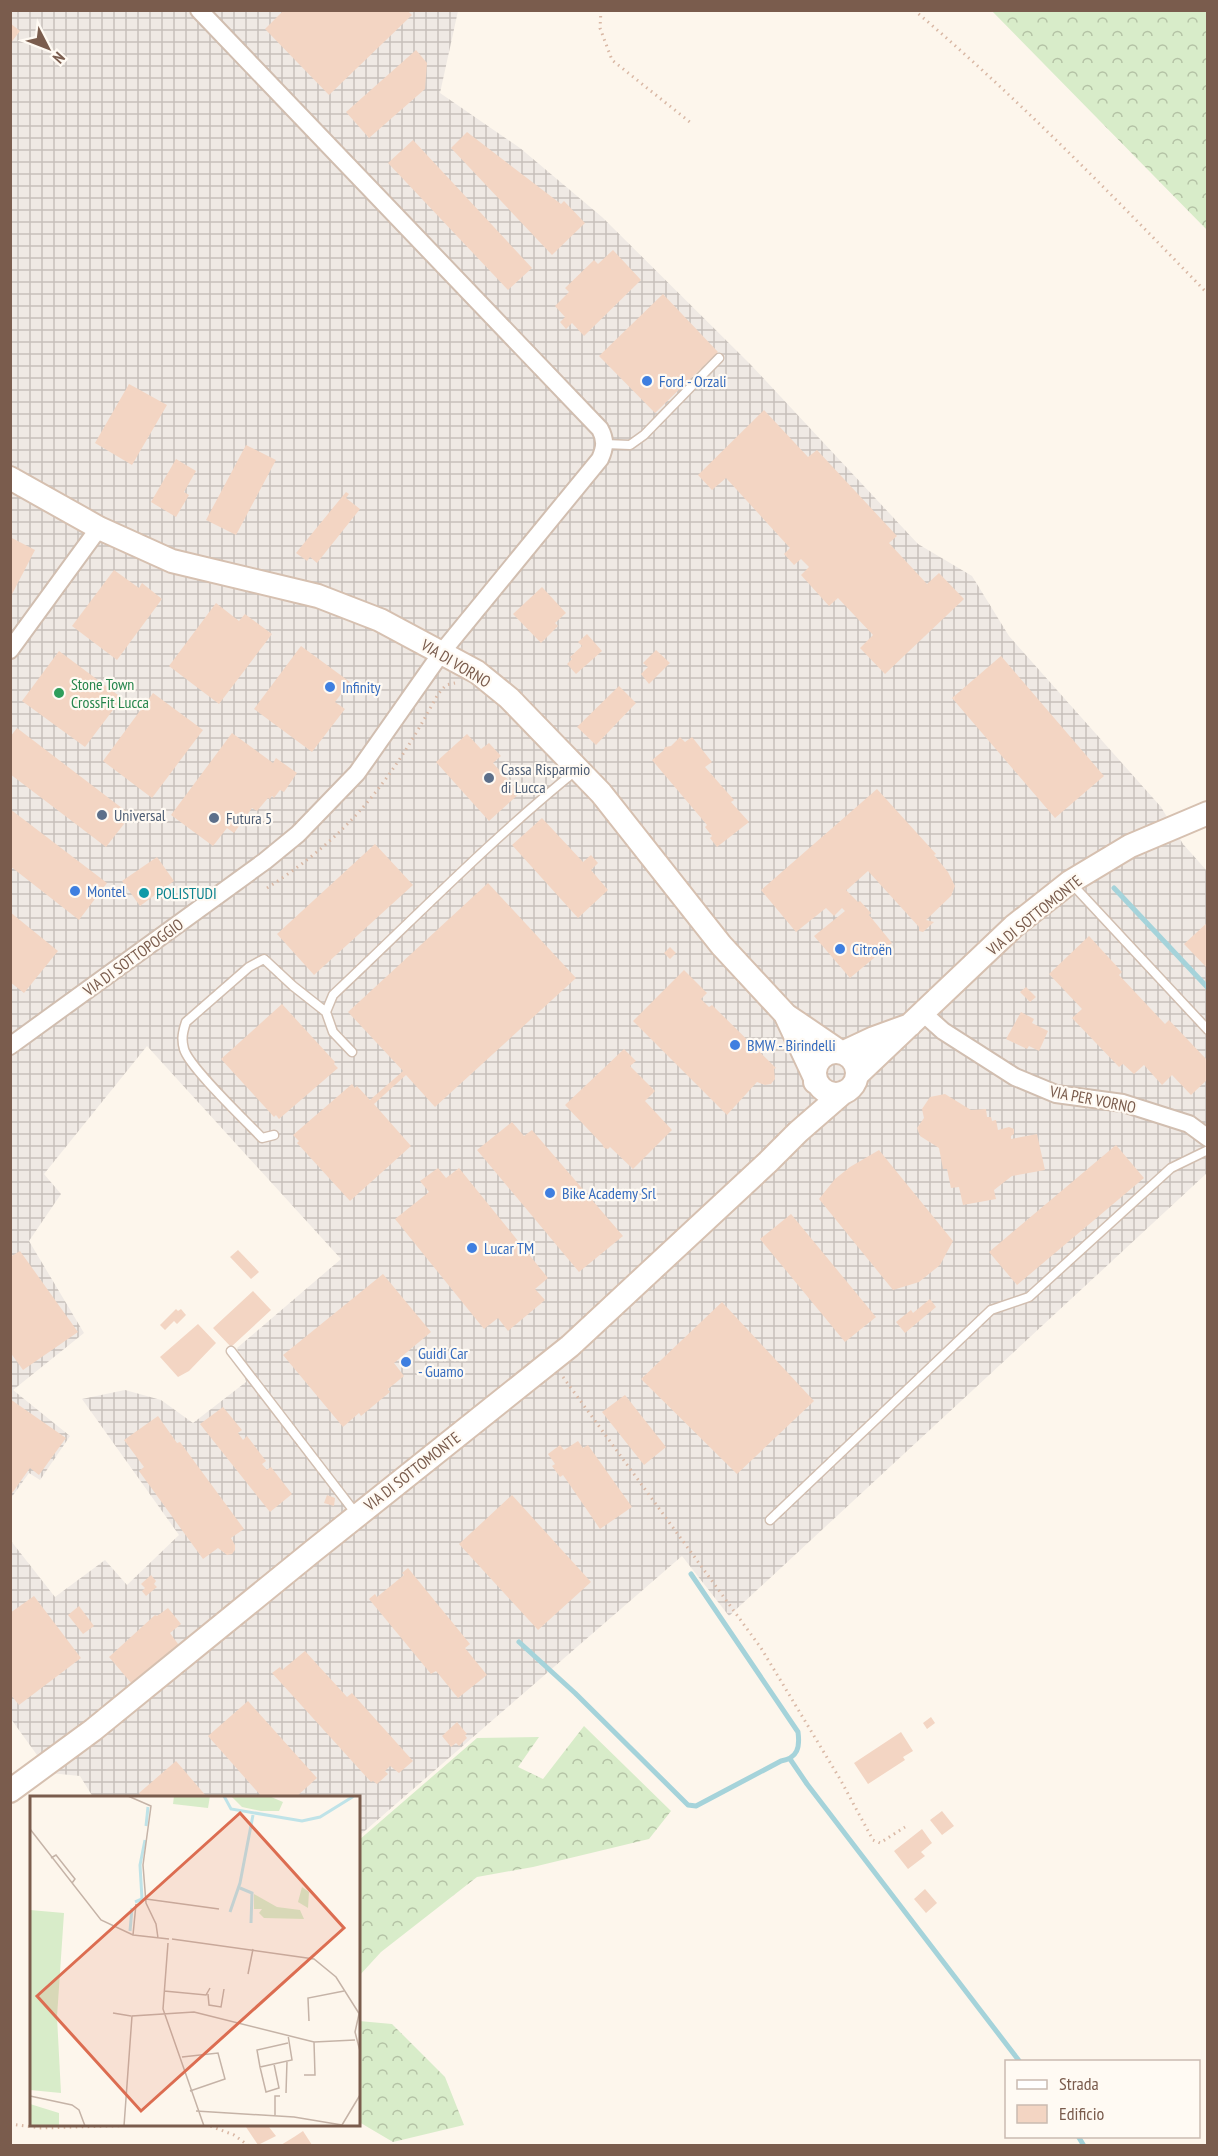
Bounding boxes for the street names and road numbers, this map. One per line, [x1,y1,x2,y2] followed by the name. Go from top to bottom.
[417,634,495,692] street label: VIA DI VORNO
[982,870,1086,960] street label: VIA DI SOTTOMONTE
[78,914,187,1001] street label: VIA DI SOTTOPOGGIO
[1047,1081,1138,1117] street label: VIA PER VORNO
[359,1427,464,1515] street label: VIA DI SOTTOMONTE

